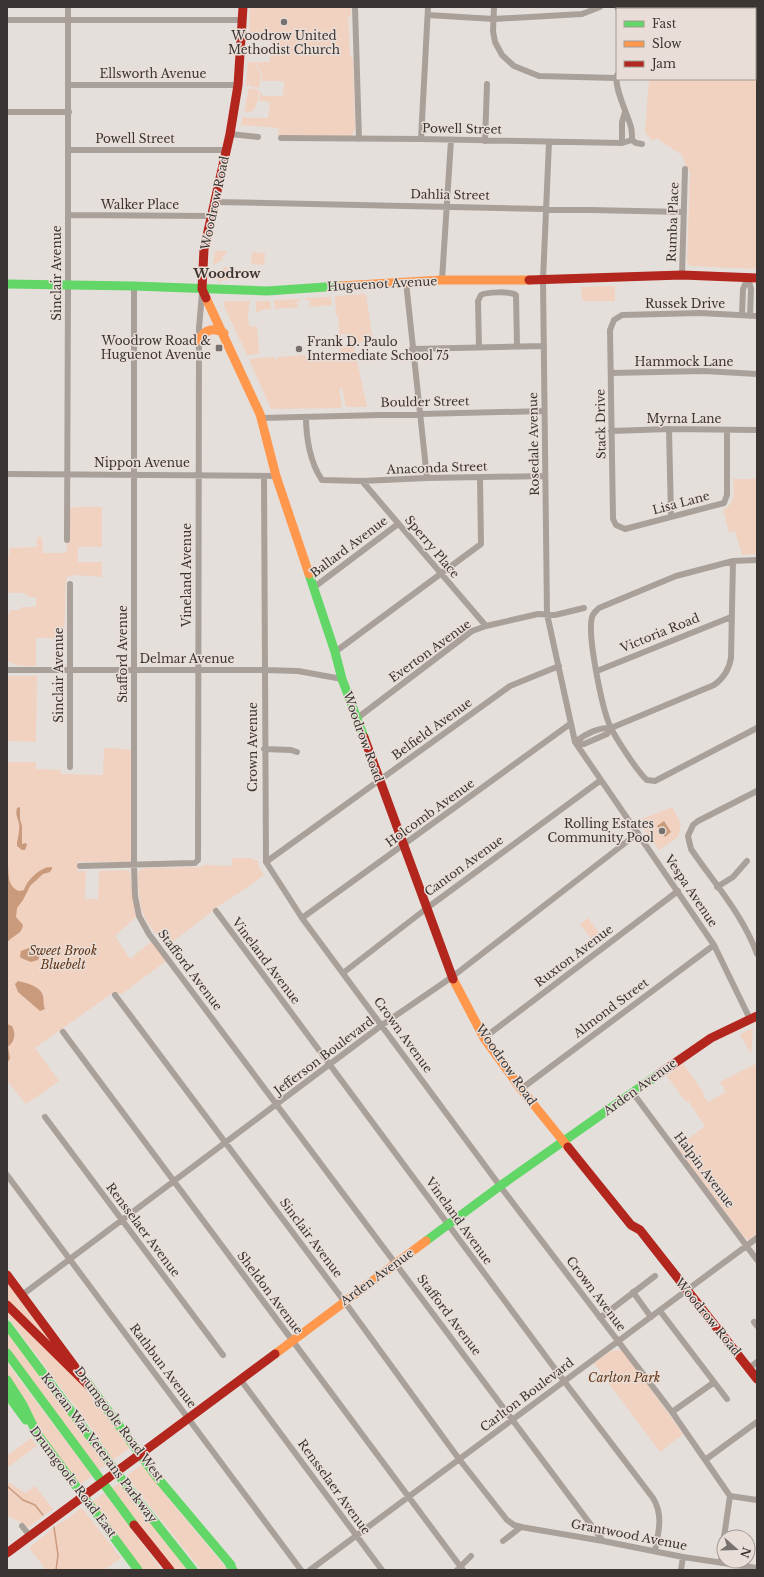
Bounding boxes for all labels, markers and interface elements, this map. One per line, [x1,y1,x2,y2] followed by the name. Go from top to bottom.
[616,8,756,80] legend
[652,16,677,31] text: Fast
[279,17,289,27] marker: Woodrow United Methodist Church
[228,28,340,57] place label: Woodrow United Methodist Church
[652,36,682,51] text: Slow
[650,56,676,71] text: Jam
[100,66,207,81] street label: Ellsworth Avenue
[422,120,502,137] street label: Powell Street
[95,131,175,146] street label: Powell Street
[197,155,232,252] street label: Woodrow Road
[664,181,681,262] street label: Rumba Place
[410,186,490,203] street label: Dahlia Street
[100,197,179,212] street label: Walker Place
[49,225,64,321] street label: Sinclair Avenue
[192,265,261,282] district label: Woodrow
[326,273,438,294] street label: Huguenot Avenue
[645,296,725,311] street label: Russek Drive
[101,333,211,362] place label: Woodrow Road & Huguenot Avenue
[307,334,449,363] place label: Frank D. Paulo Intermediate School 75
[214,343,224,353] marker: Woodrow Road & Huguenot Avenue
[294,344,304,354] marker: Frank D. Paulo Intermediate School 75
[635,354,734,369] street label: Hammock Lane
[592,389,609,459] street label: Stack Drive
[525,392,542,496] street label: Rosedale Avenue
[380,393,470,410] street label: Boulder Street
[647,411,722,426] street label: Myrna Lane
[94,455,190,470] street label: Nippon Avenue
[385,458,488,477] street label: Anaconda Street
[651,488,711,517] street label: Lisa Lane
[402,512,463,581] street label: Sperry Place
[307,513,390,580] street label: Ballard Avenue
[179,523,194,628] street label: Vineland Avenue
[115,605,130,703] street label: Stafford Avenue
[617,610,702,656] street label: Victoria Road
[386,616,474,685] street label: Everton Avenue
[51,627,66,723] street label: Sinclair Avenue
[140,651,235,666] street label: Delmar Avenue
[340,688,387,784] street label: Woodrow Road
[389,694,475,763] street label: Belfield Avenue
[245,702,260,792] street label: Crown Avenue
[382,775,477,850] street label: Holcomb Avenue
[548,816,654,845] place label: Rolling Estates Community Pool
[657,826,667,836] marker: Rolling Estates Community Pool
[421,832,506,899] street label: Canton Avenue
[661,851,721,930] street label: Vespa Avenue
[228,914,304,1007] street label: Vineland Avenue
[532,921,616,990] street label: Ruxton Avenue
[155,926,226,1013] street label: Stafford Avenue
[29,943,97,972] park label: Sweet Brook Bluebelt
[570,974,651,1041] street label: Almond Street
[371,994,436,1076] street label: Crown Avenue
[269,1013,376,1099] street label: Jefferson Boulevard
[472,1021,540,1108] street label: Woodrow Road
[599,1055,679,1119] street label: Arden Avenue
[671,1129,738,1211] street label: Halpin Avenue
[422,1173,496,1267] street label: Vineland Avenue
[103,1180,184,1280] street label: Rensselaer Avenue
[277,1195,346,1280] street label: Sinclair Avenue
[336,1245,416,1309] street label: Arden Avenue
[234,1248,306,1337] street label: Sheldon Avenue
[563,1253,630,1334] street label: Crown Avenue
[414,1271,485,1358] street label: Stafford Avenue
[672,1274,744,1358] street label: Woodrow Road
[127,1321,200,1411] street label: Rathbun Avenue
[477,1355,576,1435] street label: Carlton Boulevard
[72,1364,168,1484] street label: Drumgoole Road West
[38,1370,161,1526] street label: Korean War Veterans Parkway
[588,1370,660,1385] park label: Carlton Park
[27,1423,120,1540] street label: Drumgoole Road East
[295,1436,374,1537] street label: Rensselaer Avenue
[570,1516,689,1553] street label: Grantwood Avenue
[716,1529,756,1569] north arrow
[737,1545,754,1560] text: N

